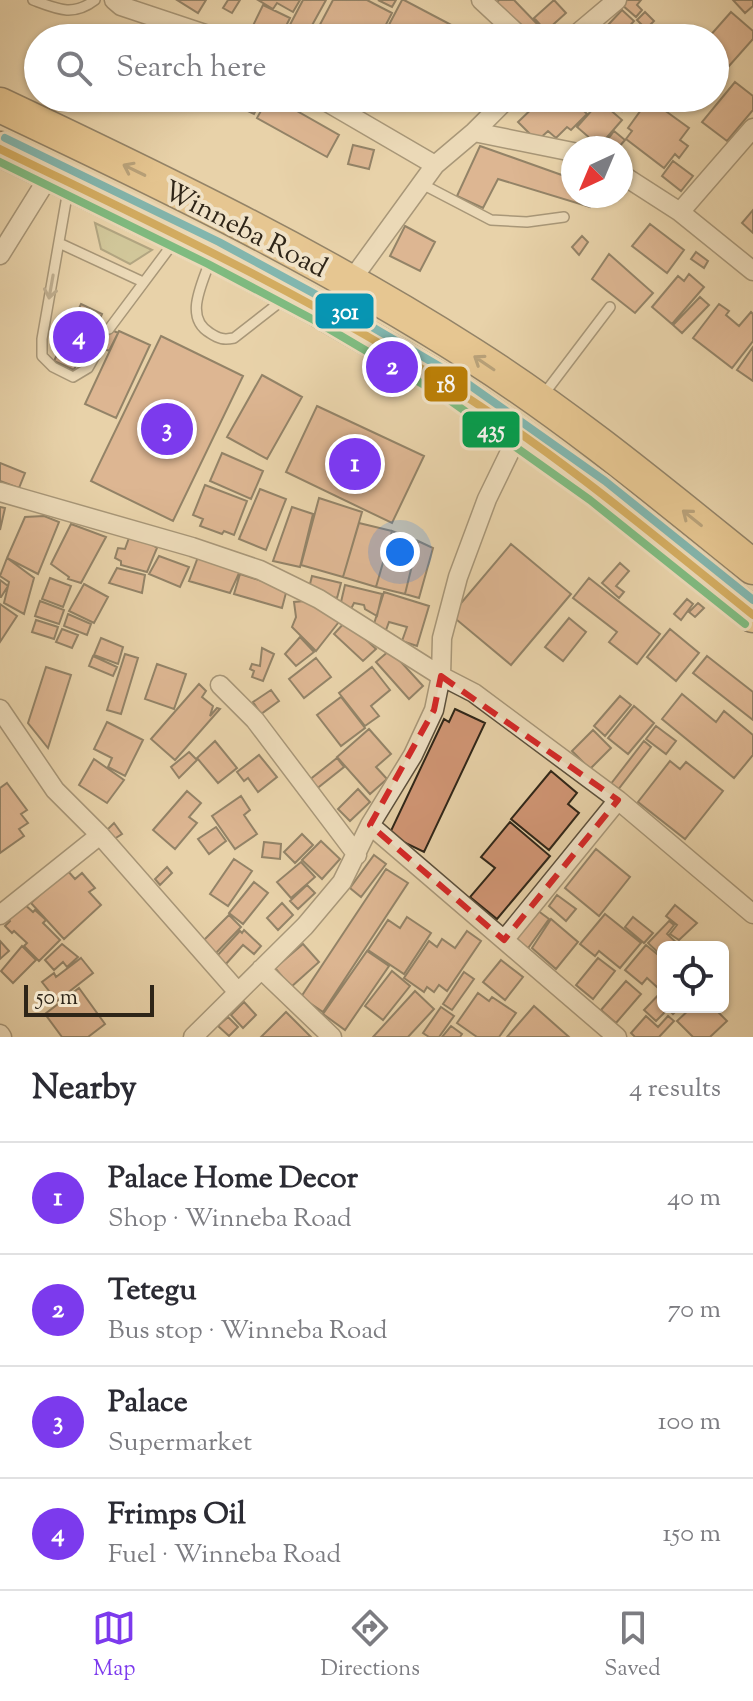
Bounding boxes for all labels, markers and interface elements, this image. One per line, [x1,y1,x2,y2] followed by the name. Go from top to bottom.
[24,24,729,112] search box
[52,46,96,90] icon: search
[116,47,266,90] text: Search here
[561,136,633,208] north arrow
[122,162,146,177] one-way arrow
[155,172,334,289] street label: Winneba Road
[43,274,58,299] one-way arrow
[314,292,375,330] line badge: 301
[331,298,359,330] text: 301
[53,307,105,367] pin: 4
[366,337,418,397] pin: 2
[473,354,496,370] one-way arrow
[423,365,469,403] line badge: 18
[437,371,455,403] text: 18
[141,399,193,459] pin: 3
[461,410,521,449] line badge: 435
[476,416,505,448] text: 435
[329,434,381,494] pin: 1
[682,509,703,527] one-way arrow
[380,532,420,572] your location
[657,941,729,1013] map controls
[657,941,729,1013] button: locate
[24,981,154,1017] scale bar
[36,983,78,1015] text: 50 m
[32,1065,137,1114] text: Nearby
[629,1071,721,1108] text: 4 results
[108,1158,358,1201] text: Palace Home Decor
[54,1180,62,1217] text: 1
[667,1180,721,1217] text: 40 m
[108,1201,352,1238] text: Shop · Winneba Road
[108,1270,196,1313] text: Tetegu
[52,1292,64,1329] text: 2
[668,1292,721,1329] text: 70 m
[108,1313,388,1350] text: Bus stop · Winneba Road
[108,1382,188,1425] text: Palace
[53,1404,63,1441] text: 3
[658,1404,721,1441] text: 100 m
[108,1425,252,1462] text: Supermarket
[108,1494,246,1537] text: Frimps Oil
[51,1516,65,1553] text: 4
[662,1516,721,1553] text: 150 m
[108,1537,341,1574] text: Fuel · Winneba Road
[92,1606,136,1686] tab: Map
[321,1606,420,1686] tab: Directions
[604,1606,661,1686] tab: Saved

